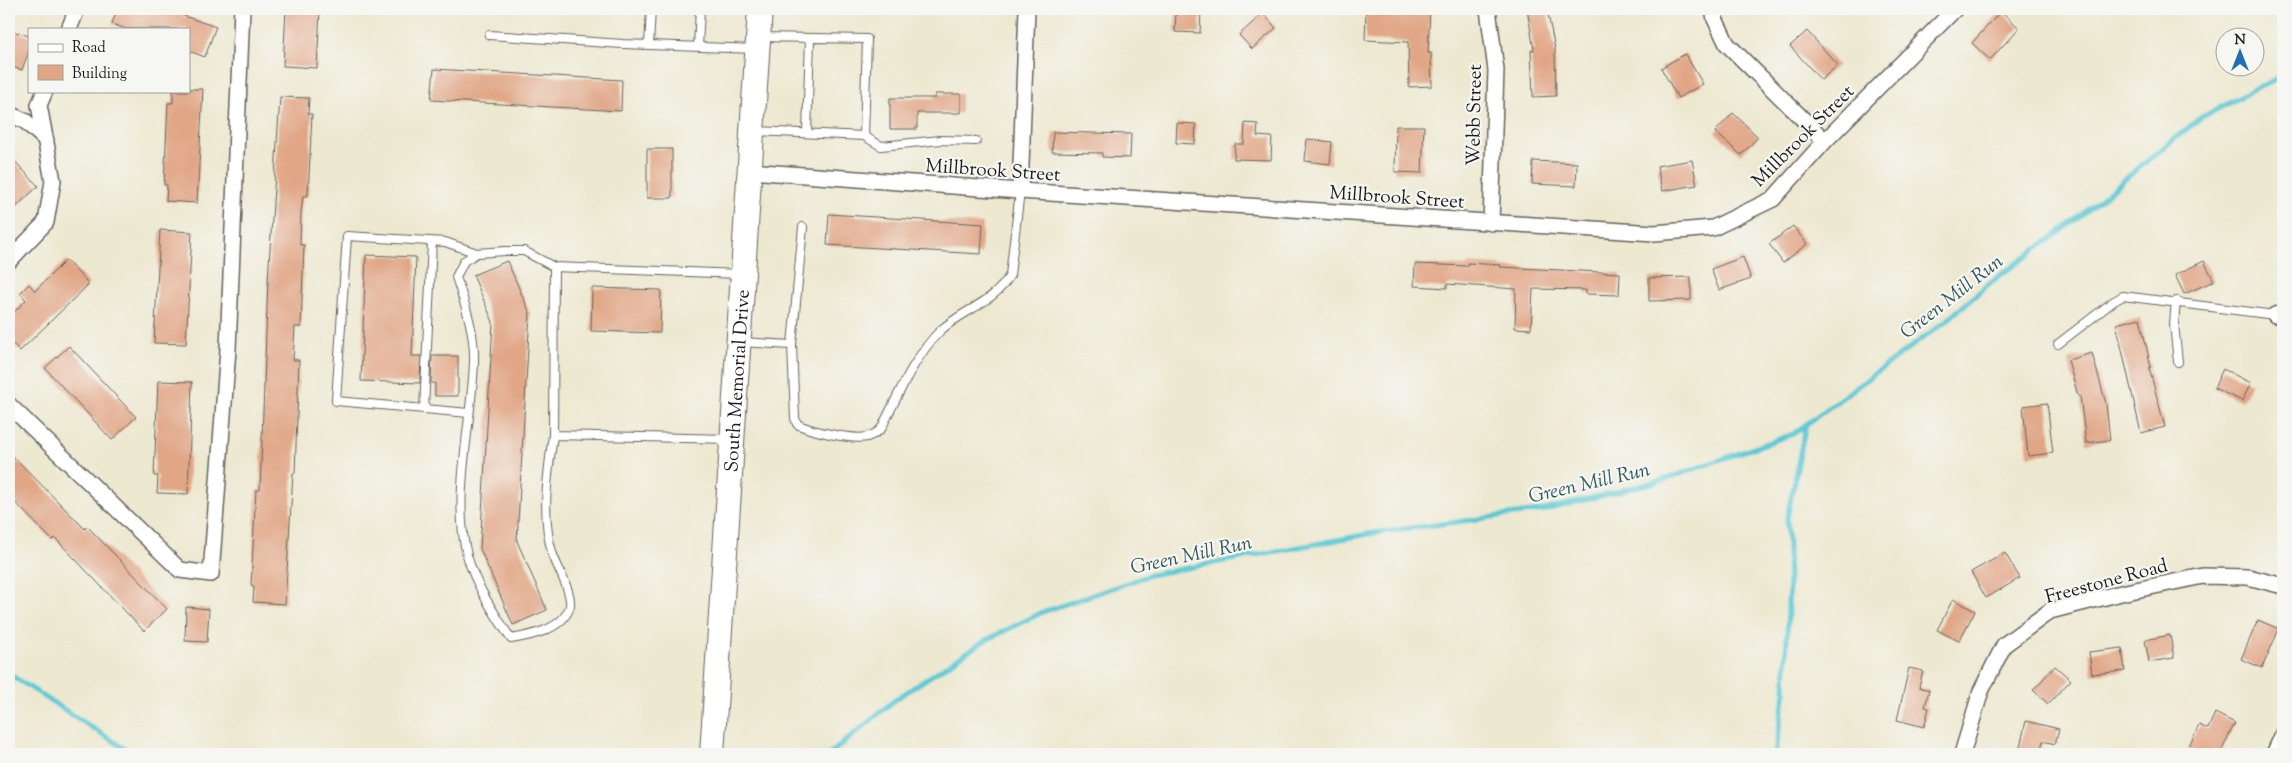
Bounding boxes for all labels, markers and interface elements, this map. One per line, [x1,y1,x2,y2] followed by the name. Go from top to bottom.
[28,28,190,92] legend
[2214,28,2264,78] north arrow
[2234,31,2246,51] text: N
[72,38,106,59] text: Road
[72,64,127,85] text: Building
[1461,64,1490,166] street label: Webb Street
[1746,79,1861,194] street label: Millbrook Street
[924,153,1062,190] street label: Millbrook Street
[1328,180,1466,217] street label: Millbrook Street
[1895,248,2011,347] water label: Green Mill Run
[719,289,758,473] street label: South Memorial Drive
[1526,456,1654,512] water label: Green Mill Run
[1128,529,1255,583] water label: Green Mill Run
[2042,553,2171,612] street label: Freestone Road

